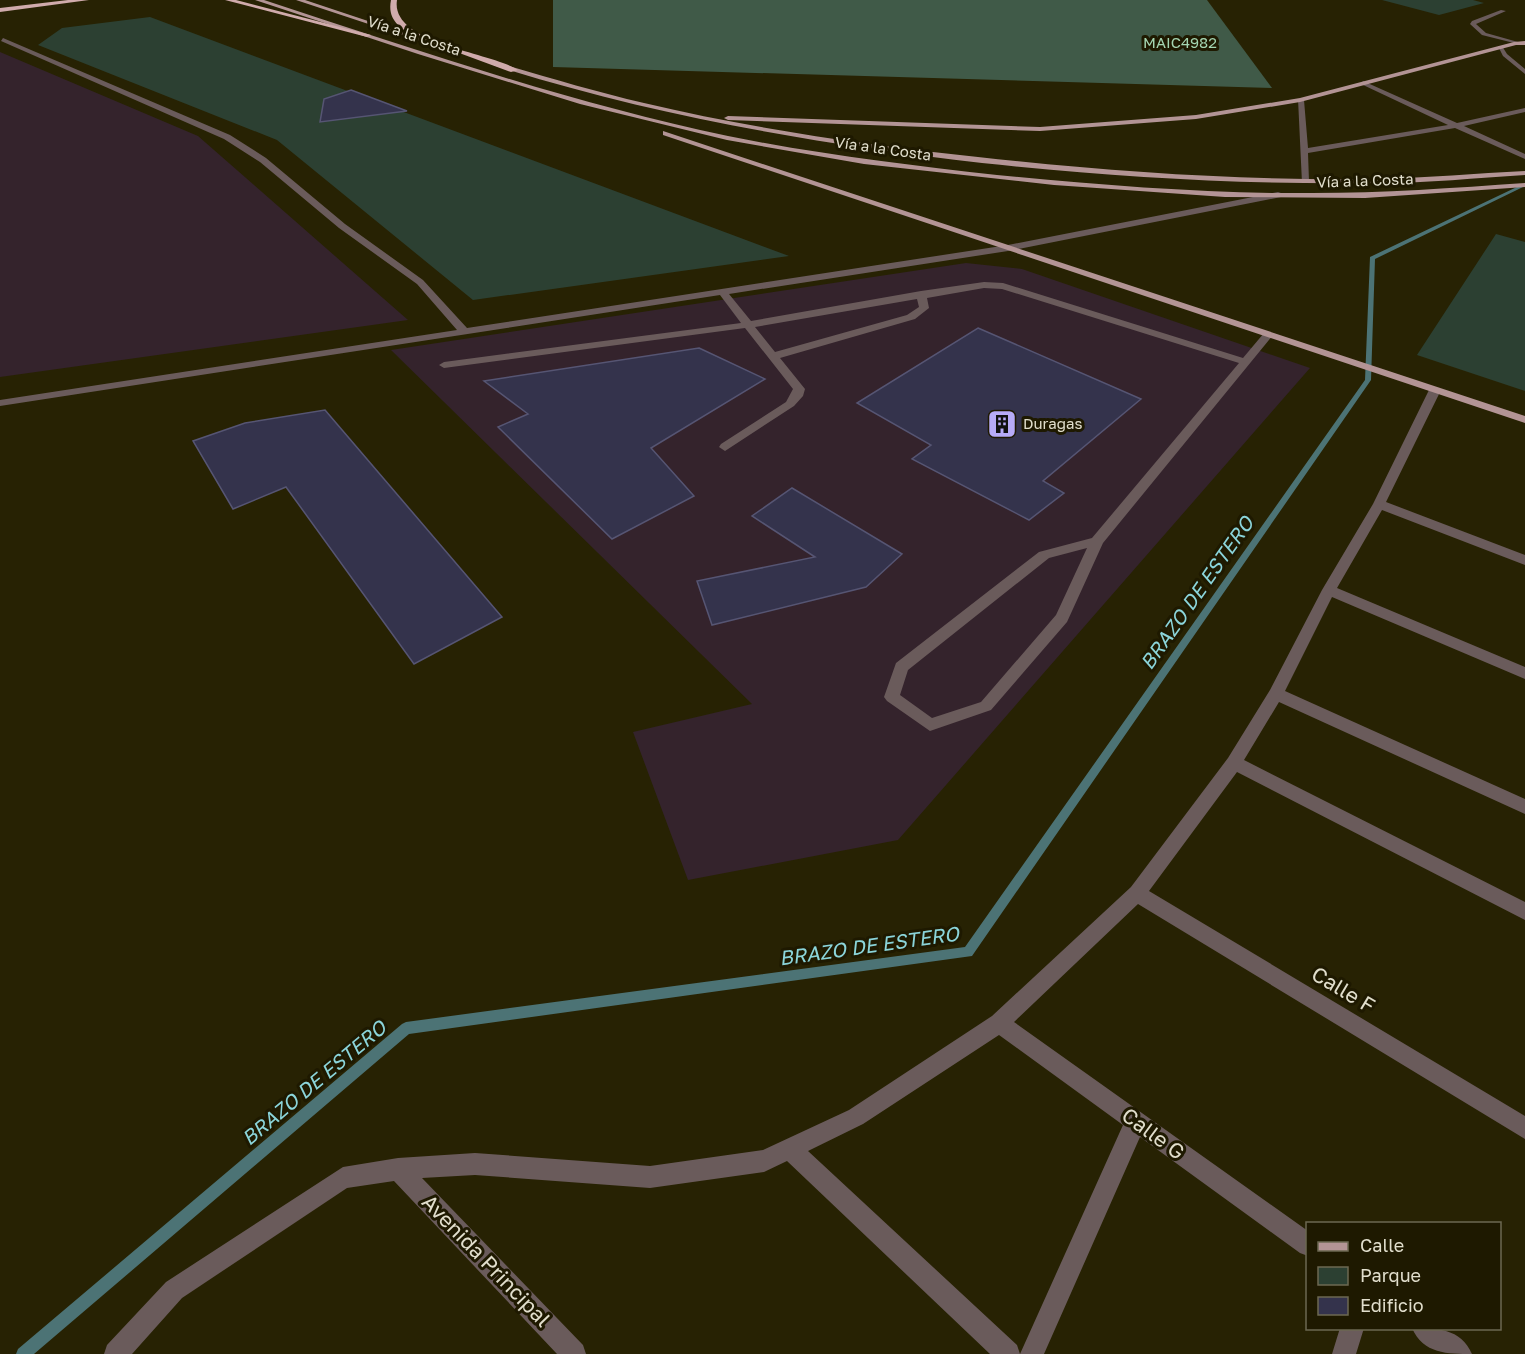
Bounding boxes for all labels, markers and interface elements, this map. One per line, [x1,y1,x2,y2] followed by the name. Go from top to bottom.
[365,11,463,59] street label: Vía a la Costa
[1143,33,1217,51] park label: MAIC4982
[834,132,933,164] street label: Vía a la Costa
[1316,169,1414,191] street label: Vía a la Costa
[986,408,1018,440] building icon: Duragas
[1023,414,1082,432] place label: Duragas
[1134,510,1259,673] water label: BRAZO DE ESTERO
[778,920,961,969] water label: BRAZO DE ESTERO
[1307,960,1380,1018] street label: Calle F
[236,1014,391,1150] water label: BRAZO DE ESTERO
[1117,1102,1190,1165] street label: Calle G
[417,1189,556,1332] street label: Avenida Principal
[1306,1222,1501,1330] legend
[1360,1234,1404,1256] text: Calle
[1360,1264,1421,1286] text: Parque
[1360,1294,1424,1316] text: Edificio

